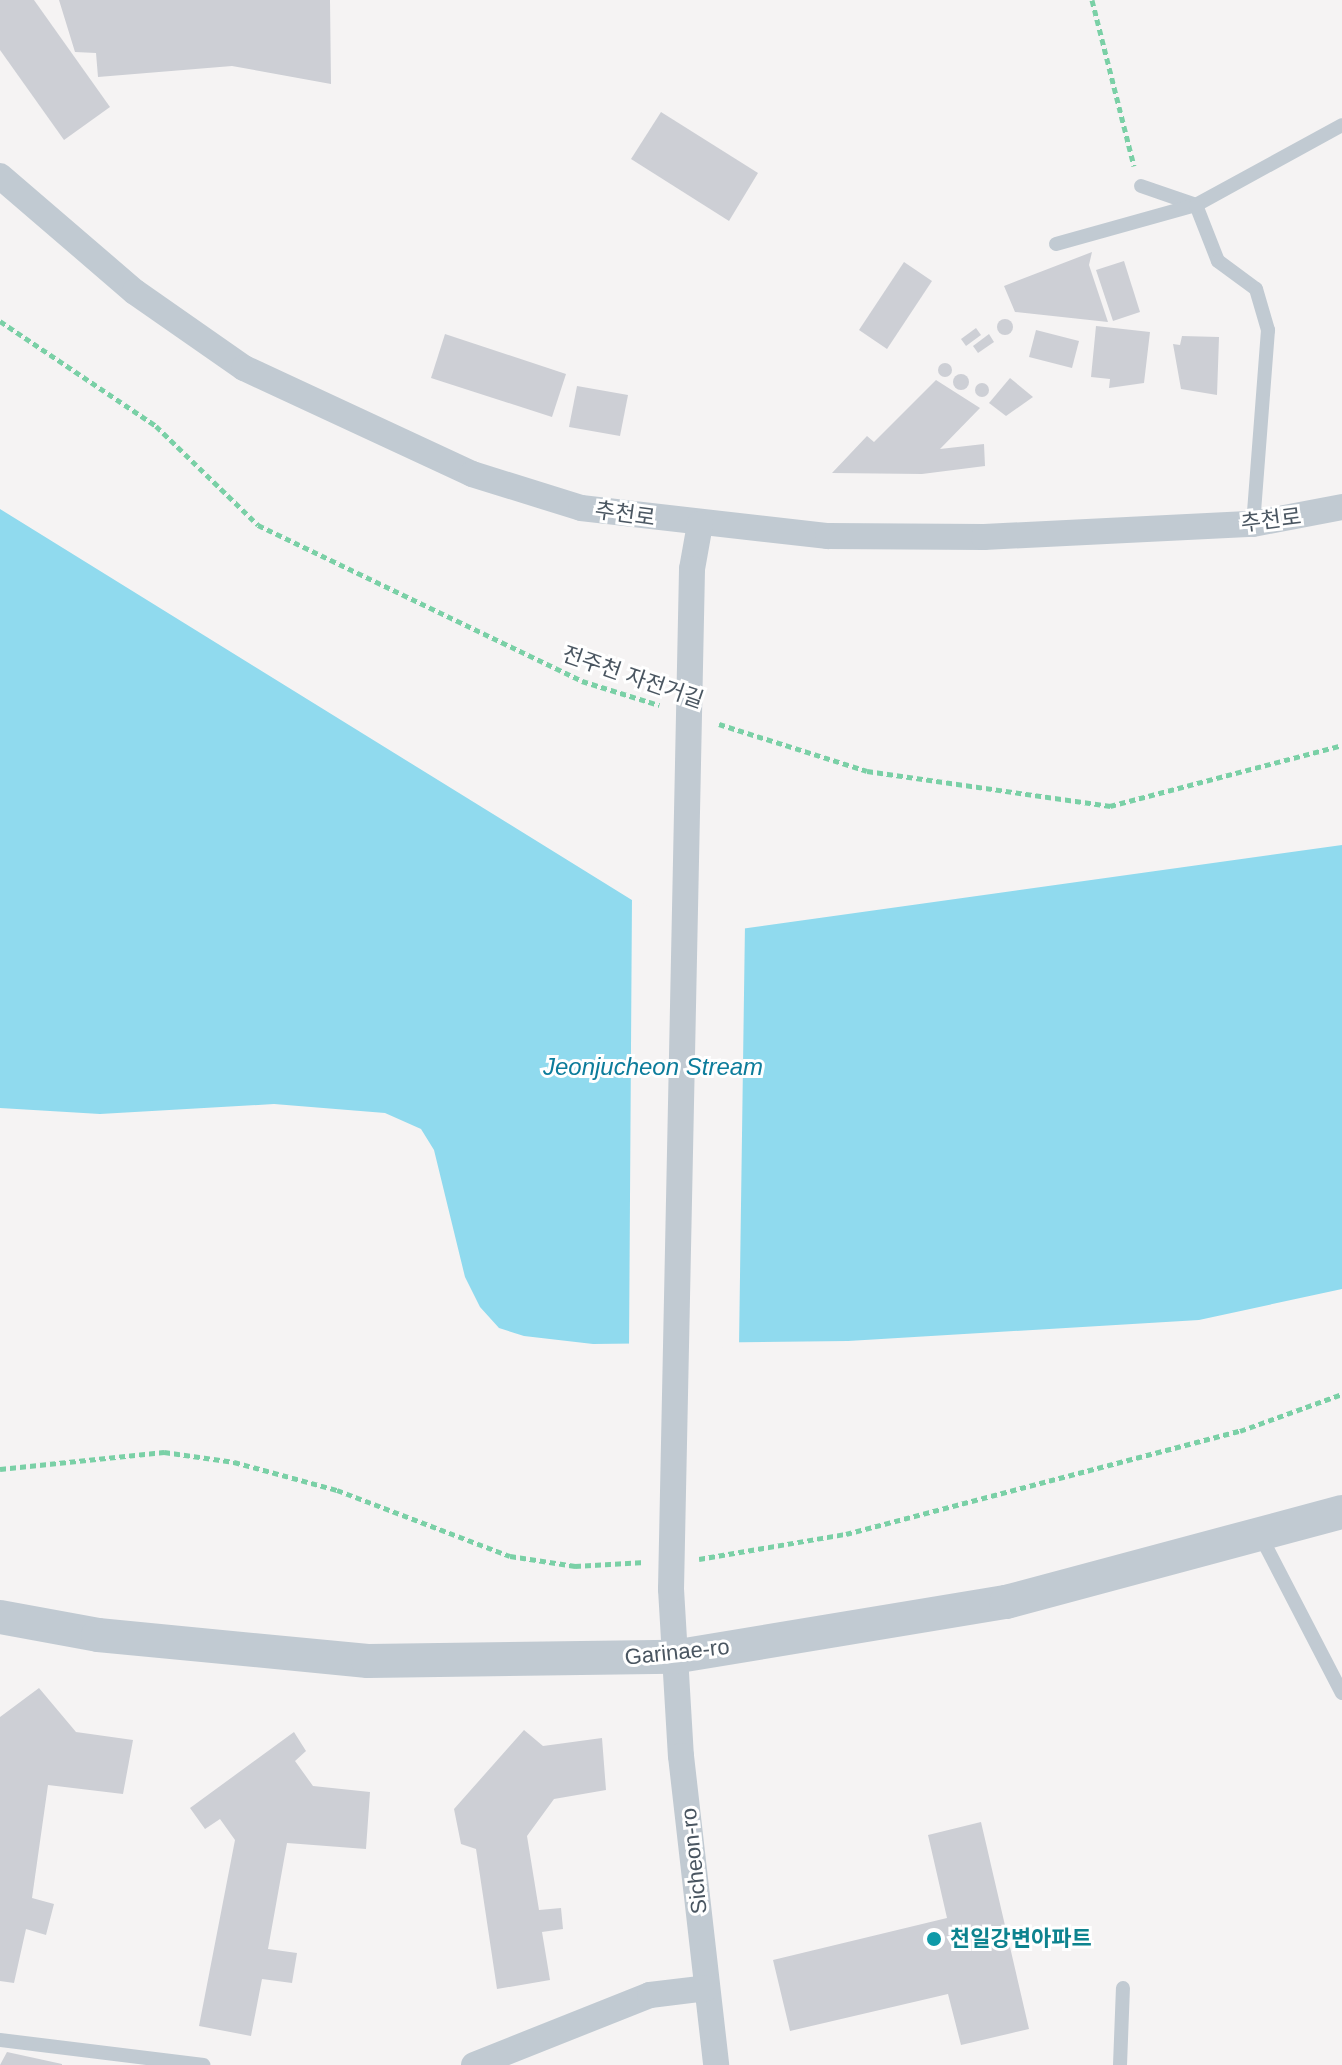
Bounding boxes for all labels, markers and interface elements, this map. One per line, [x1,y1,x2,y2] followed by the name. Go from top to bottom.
[593,497,657,531] street label: 추천로
[1239,503,1303,537] street label: 추천로
[559,640,707,714] street label: 전주천 자전거길
[543,1053,763,1081] water label: Jeonjucheon Stream
[623,1633,731,1671] street label: Garinae-ro
[675,1807,713,1915] street label: Sicheon-ro
[950,1926,1092,1952] place label: 천일강변아파트
[925,1930,943,1948] marker: 천일강변아파트

